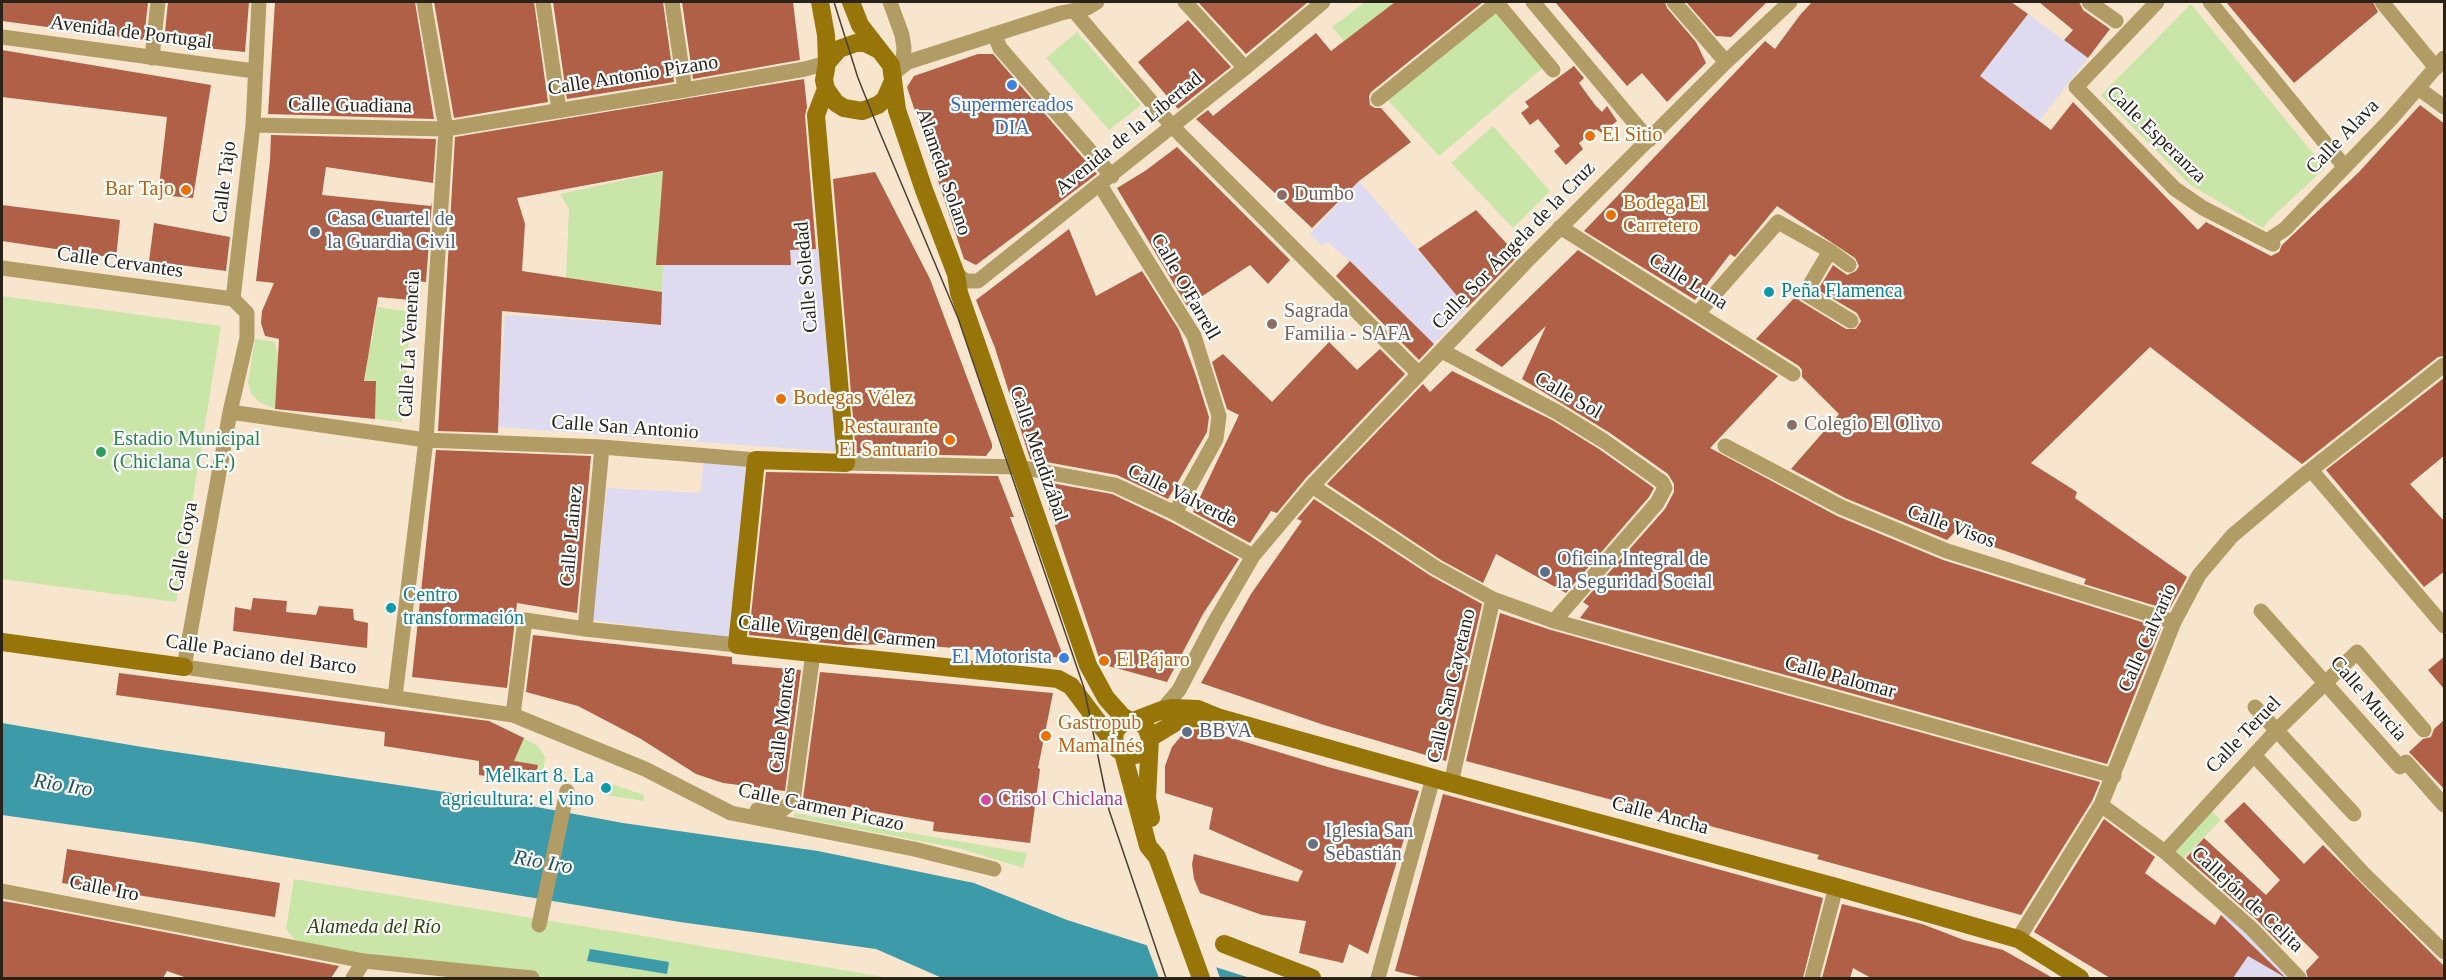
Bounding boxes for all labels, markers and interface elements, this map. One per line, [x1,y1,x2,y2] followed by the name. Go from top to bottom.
[49,11,213,55] street label: Avenida de Portugal
[546,51,720,101] street label: Calle Antonio Pizano
[1051,67,1207,201] street label: Avenida de la Libertad
[1005,78,1019,92] marker: Supermercados DIA
[2101,81,2211,189] street label: Calle Esperanza
[288,93,412,119] street label: Calle Guadiana
[950,94,1074,141] place label: Supermercados DIA
[2301,95,2385,179] street label: Calle Alava
[910,105,976,239] street label: Alameda Solano
[1602,124,1663,148] place label: El Sitio
[1583,129,1597,143] marker: El Sitio
[208,140,242,224] street label: Calle Tajo
[1427,157,1601,335] street label: Calle Sor Ángela de la Cruz
[105,178,174,202] place label: Bar Tajo
[179,183,193,197] marker: Bar Tajo
[1294,183,1354,207] place label: Dumbo
[1275,188,1289,202] marker: Dumbo
[1623,192,1707,239] place label: Bodega El Carretero
[327,208,456,255] place label: Casa Cuartel de la Guardia Civil
[1604,208,1618,222] marker: Bodega El Carretero
[790,220,824,334] street label: Calle Soledad
[308,225,322,239] marker: Casa Cuartel de la Guardia Civil
[1145,230,1225,344] street label: Calle O'Farrell
[55,242,185,284] street label: Calle Cervantes
[1644,248,1732,316] street label: Calle Luna
[394,270,426,418] street label: Calle La Venencia
[1781,280,1903,304] place label: Peña Flamenca
[1762,285,1776,299] marker: Peña Flamenca
[1284,300,1411,347] place label: Sagrada Familia - SAFA
[1265,317,1279,331] marker: Sagrada Familia - SAFA
[1530,367,1606,425] street label: Calle Sol
[1004,383,1072,525] street label: Calle Mendizábal
[793,387,914,411] place label: Bodegas Vélez
[774,392,788,406] marker: Bodegas Vélez
[550,411,700,445] street label: Calle San Antonio
[1804,413,1941,437] place label: Colegio El Olivo
[839,416,938,463] place label: Restaurante El Santuario
[1785,418,1799,432] marker: Colegio El Olivo
[113,428,260,475] place label: Estadio Municipal (Chiclana C.F.)
[943,433,957,447] marker: Restaurante El Santuario
[94,445,108,459] marker: Estadio Municipal (Chiclana C.F.)
[1124,459,1240,533] street label: Calle Valverde
[556,484,588,588] street label: Calle Lainez
[164,500,204,594] street label: Calle Goya
[1904,500,1998,554] street label: Calle Visos
[1557,548,1713,595] place label: Oficina Integral de la Seguridad Social
[1538,565,1552,579] marker: Oficina Integral de la Seguridad Social
[2113,580,2183,696] street label: Calle Calvario
[403,584,524,631] place label: Centro transformación
[384,601,398,615] marker: Centro transformación
[1423,606,1481,766] street label: Calle San Cayetano
[737,611,937,655] street label: Calle Virgen del Carmen
[164,630,358,680] street label: Calle Paciano del Barco
[951,646,1052,670] place label: El Motorista
[1116,649,1190,673] place label: El Pájaro
[1057,651,1071,665] marker: El Motorista
[1782,652,1898,704] street label: Calle Palomar
[2325,652,2411,746] street label: Calle Murcia
[1097,654,1111,668] marker: El Pájaro
[765,665,801,775] street label: Calle Montes
[2201,691,2287,779] street label: Calle Teruel
[1058,712,1142,759] place label: Gastropub MamaInés
[1199,720,1252,744] place label: BBVA
[1180,725,1194,739] marker: BBVA
[1039,729,1053,743] marker: Gastropub MamaInés
[442,765,594,812] place label: Melkart 8. La agricultura: el vino
[32,769,94,803] water label: Rio Iro
[736,779,906,837] street label: Calle Carmen Picazo
[599,781,613,795] marker: Melkart 8. La agricultura: el vino
[998,788,1123,812] place label: Crisol Chiclana
[1609,792,1711,840] street label: Calle Ancha
[979,793,993,807] marker: Crisol Chiclana
[1325,820,1413,867] place label: Iglesia San Sebastián
[1306,837,1320,851] marker: Iglesia San Sebastián
[2186,842,2308,958] street label: Callejón de Celita
[512,845,574,881] water label: Rio Iro
[67,870,141,908] street label: Calle Iro
[307,916,441,940] park label: Alameda del Río

